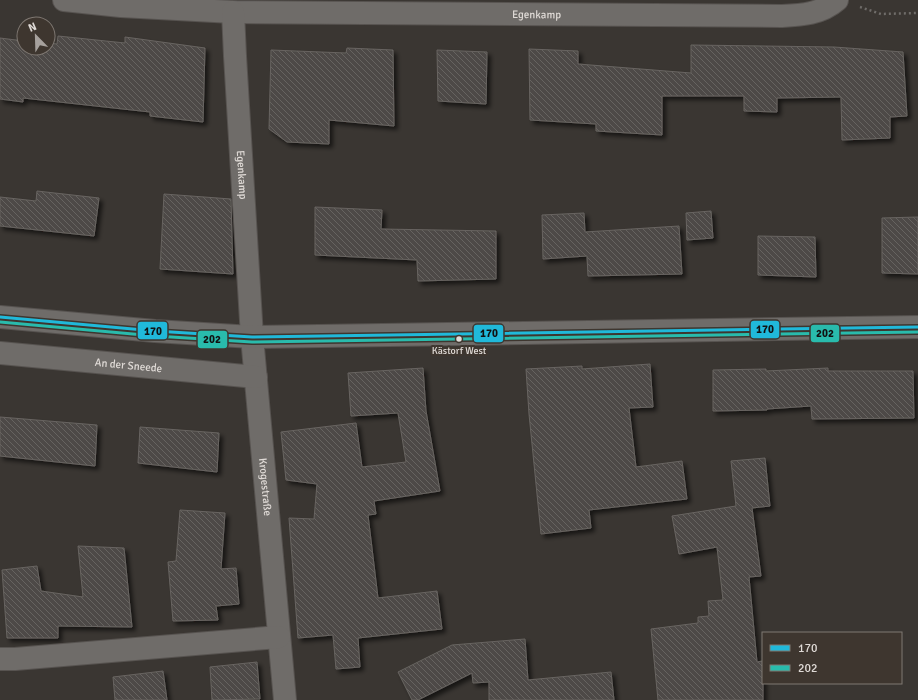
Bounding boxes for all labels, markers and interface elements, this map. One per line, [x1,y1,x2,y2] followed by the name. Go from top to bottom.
[512,8,561,21] street label: Egenkamp
[16,16,56,56] north arrow
[26,20,38,35] text: N
[234,150,250,200] street label: Egenkamp
[750,320,780,339] line badge: 170
[137,321,168,340] line badge: 170
[756,323,774,336] text: 170
[473,324,504,343] line badge: 170
[810,324,840,343] line badge: 202
[144,325,162,338] text: 170
[480,327,498,340] text: 170
[816,327,834,340] text: 202
[197,330,228,349] line badge: 202
[203,333,221,346] text: 202
[454,334,464,344] marker: Kästorf West
[432,345,487,357] place label: Kästorf West
[94,355,163,375] street label: An der Sneede
[257,457,275,516] street label: Krogestraße
[762,632,902,684] legend
[798,641,817,656] text: 170
[798,661,817,676] text: 202

